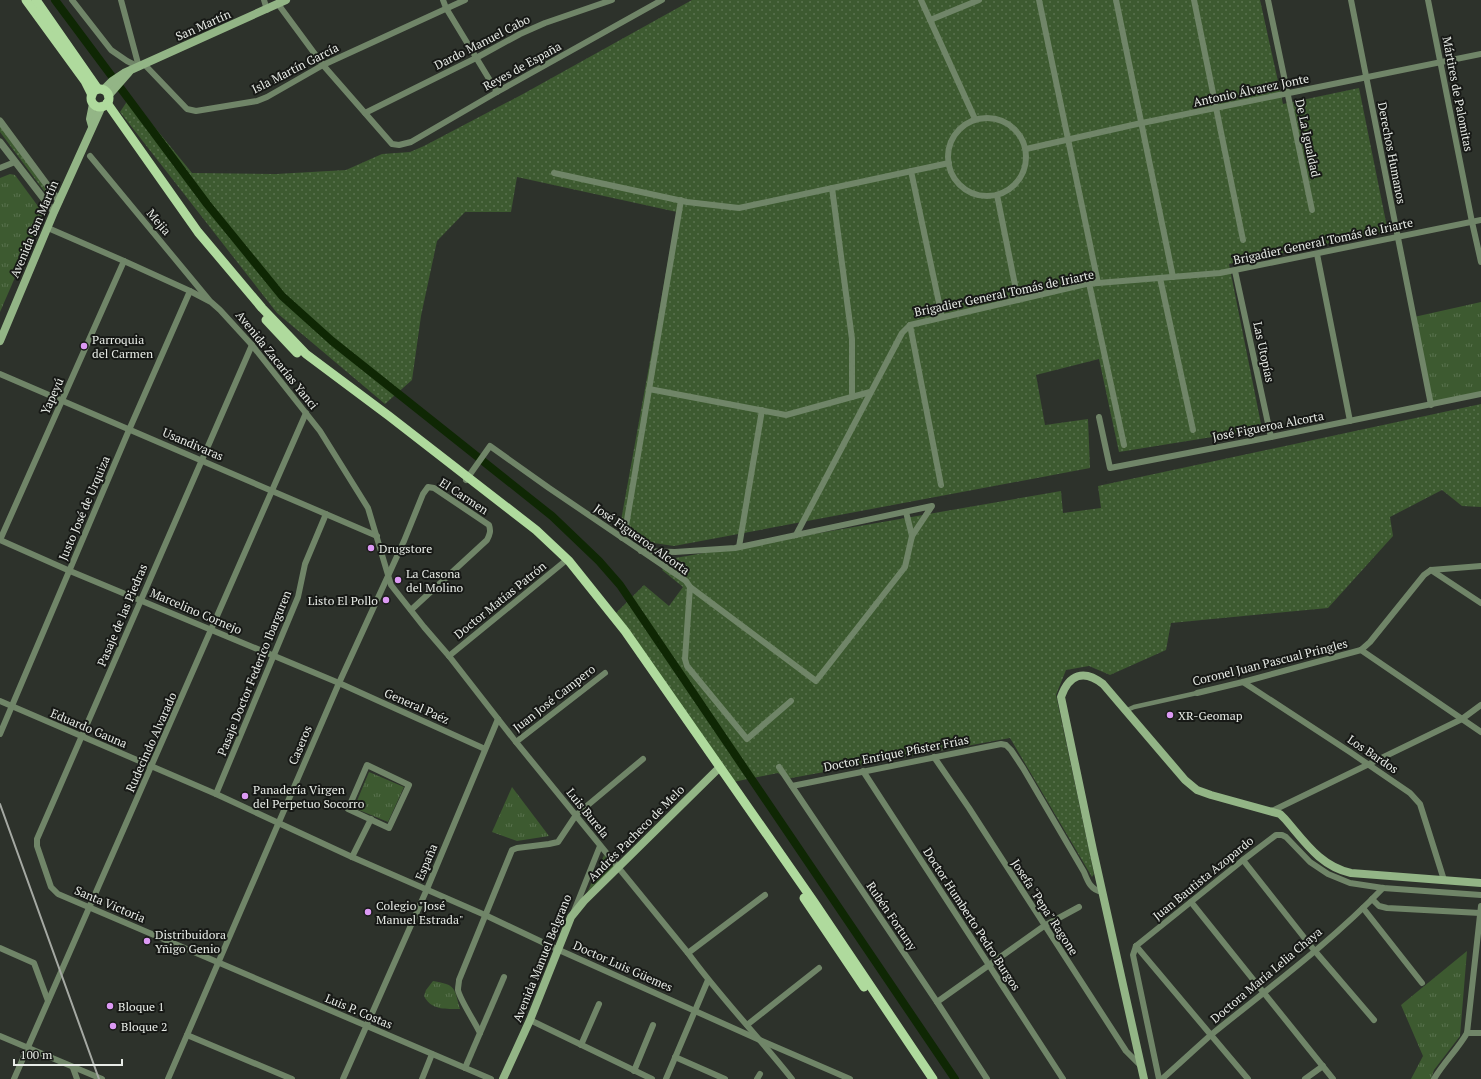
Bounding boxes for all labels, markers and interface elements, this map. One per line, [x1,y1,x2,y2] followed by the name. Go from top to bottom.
[173,6,233,44] street label: San Martín
[432,11,533,73] street label: Dardo Manuel Cabo
[1440,35,1476,153] street label: Mártires de Palomitas
[480,38,564,94] street label: Reyes de España
[249,40,341,96] street label: Isla Martín García
[1192,70,1310,110] street label: Antonio Álvarez Jonte
[1292,98,1324,179] street label: De La Igualdad
[1375,101,1409,205] street label: Derechos Humanos
[7,178,61,280] street label: Avenida San Martín
[144,206,174,238] street label: Mejia
[1232,215,1414,267] street label: Brigadier General Tomás de Iriarte
[913,267,1095,319] street label: Brigadier General Tomás de Iriarte
[233,308,322,412] street label: Avenida Zacarías Yanci
[1250,320,1278,384] street label: Las Utopías
[92,332,153,361] place label: Parroquia del Carmen
[79,341,89,351] marker: Parroquia del Carmen
[37,375,67,417] street label: Yapeyú
[1211,408,1325,444] street label: José Figueroa Alcorta
[160,424,226,464] street label: Usandivaras
[55,453,113,563] street label: Justo José de Urquiza
[437,475,491,517] street label: El Carmen
[591,500,693,578] street label: José Figueroa Alcorta
[379,541,432,556] place label: Drugstore
[366,543,376,553] marker: Drugstore
[451,558,549,642] street label: Doctor Matías Patrón
[94,562,150,668] street label: Pasaje de las Piedras
[406,566,464,595] place label: La Casona del Molino
[393,575,403,585] marker: La Casona del Molino
[148,585,245,637] street label: Marcelino Cornejo
[214,588,294,758] street label: Pasaje Doctor Federico Ibarguren
[308,593,378,608] place label: Listo El Pollo
[381,595,391,605] marker: Listo El Pollo
[1191,635,1349,689] street label: Coronel Juan Pascual Pringles
[510,661,598,735] street label: Juan José Campero
[382,685,452,727] street label: General Paéz
[122,690,180,794] street label: Rudecindo Alvarado
[48,705,130,751] street label: Eduardo Gauna
[1178,708,1243,723] place label: XR-Geomap
[1165,710,1175,720] marker: XR-Geomap
[285,723,315,767] street label: Caseros
[822,732,970,774] street label: Doctor Enrique Pfister Frías
[1345,732,1401,776] street label: Los Bardos
[253,782,365,811] place label: Panadería Virgen del Perpetuo Socorro
[585,782,687,884] street label: Andrés Pacheco de Melo
[563,785,613,841] street label: Luis Burela
[240,791,250,801] marker: Panadería Virgen del Perpetuo Socorro
[1150,833,1257,923] street label: Juan Bautista Azopardo
[412,841,440,883] street label: España
[920,845,1024,993] street label: Doctor Humberto Pedro Burgos
[1008,856,1082,958] street label: Josefa "Pepa" Ragone
[864,879,921,954] street label: Rubén Fortuny
[72,882,148,926] street label: Santa Victoria
[509,892,575,1024] street label: Avenida Manuel Belgrano
[376,898,464,927] place label: Colegio "José Manuel Estrada"
[363,907,373,917] marker: Colegio "José Manuel Estrada"
[1207,924,1325,1026] street label: Doctora María Lelia Chaya
[155,927,226,956] place label: Distribuidora Yñigo Genio
[142,936,152,946] marker: Distribuidora Yñigo Genio
[571,937,675,995] street label: Doctor Luis Güemes
[323,990,395,1032] street label: Luis P. Costas
[118,999,164,1014] place label: Bloque 1
[105,1001,115,1011] marker: Bloque 1
[121,1019,167,1034] place label: Bloque 2
[108,1021,118,1031] marker: Bloque 2
[14,1041,122,1067] scale bar
[20,1047,53,1062] text: 100 m

